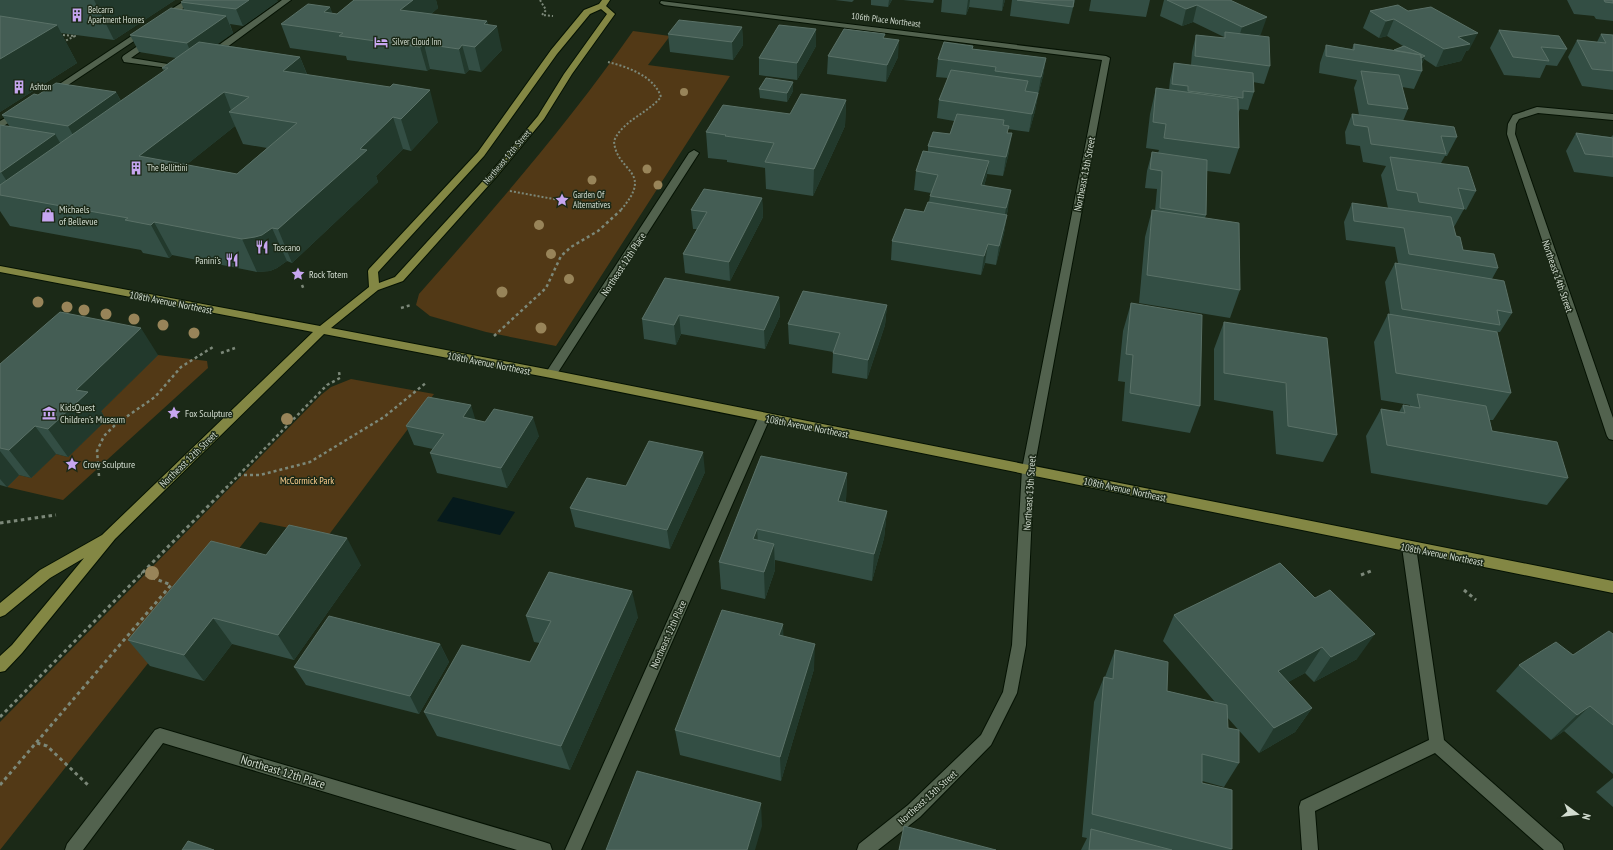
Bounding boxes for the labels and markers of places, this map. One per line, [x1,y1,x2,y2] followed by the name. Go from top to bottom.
[88,4,144,25] place label: Belcarra Apartment Homes
[69,7,85,23] building icon: Belcarra Apartment Homes
[373,34,389,50] hotel icon: Silver Cloud Inn
[392,36,441,47] place label: Silver Cloud Inn
[11,79,27,95] building icon: Ashton
[30,81,52,92] place label: Ashton
[128,160,144,176] building icon: The Bellittini
[147,162,188,173] place label: The Bellittini
[573,189,610,210] place label: Garden Of Alternatives
[554,192,570,208] place icon: Garden Of Alternatives
[59,203,98,228] place label: Michaels of Bellevue
[40,207,56,223] shop icon: Michaels of Bellevue
[254,239,270,255] restaurant icon: Toscano
[273,241,300,254] place label: Toscano
[224,252,240,268] restaurant icon: Panini’s
[195,254,222,267] place label: Panini’s
[290,266,306,282] place icon: Rock Totem
[309,268,348,281] place label: Rock Totem
[60,401,125,426] place label: KidsQuest Children's Museum
[41,405,57,421] museum icon: KidsQuest Children's Museum
[166,405,182,421] place icon: Fox Sculpture
[185,407,232,420] place label: Fox Sculpture
[64,456,80,472] place icon: Crow Sculpture
[83,458,135,471] place label: Crow Sculpture

